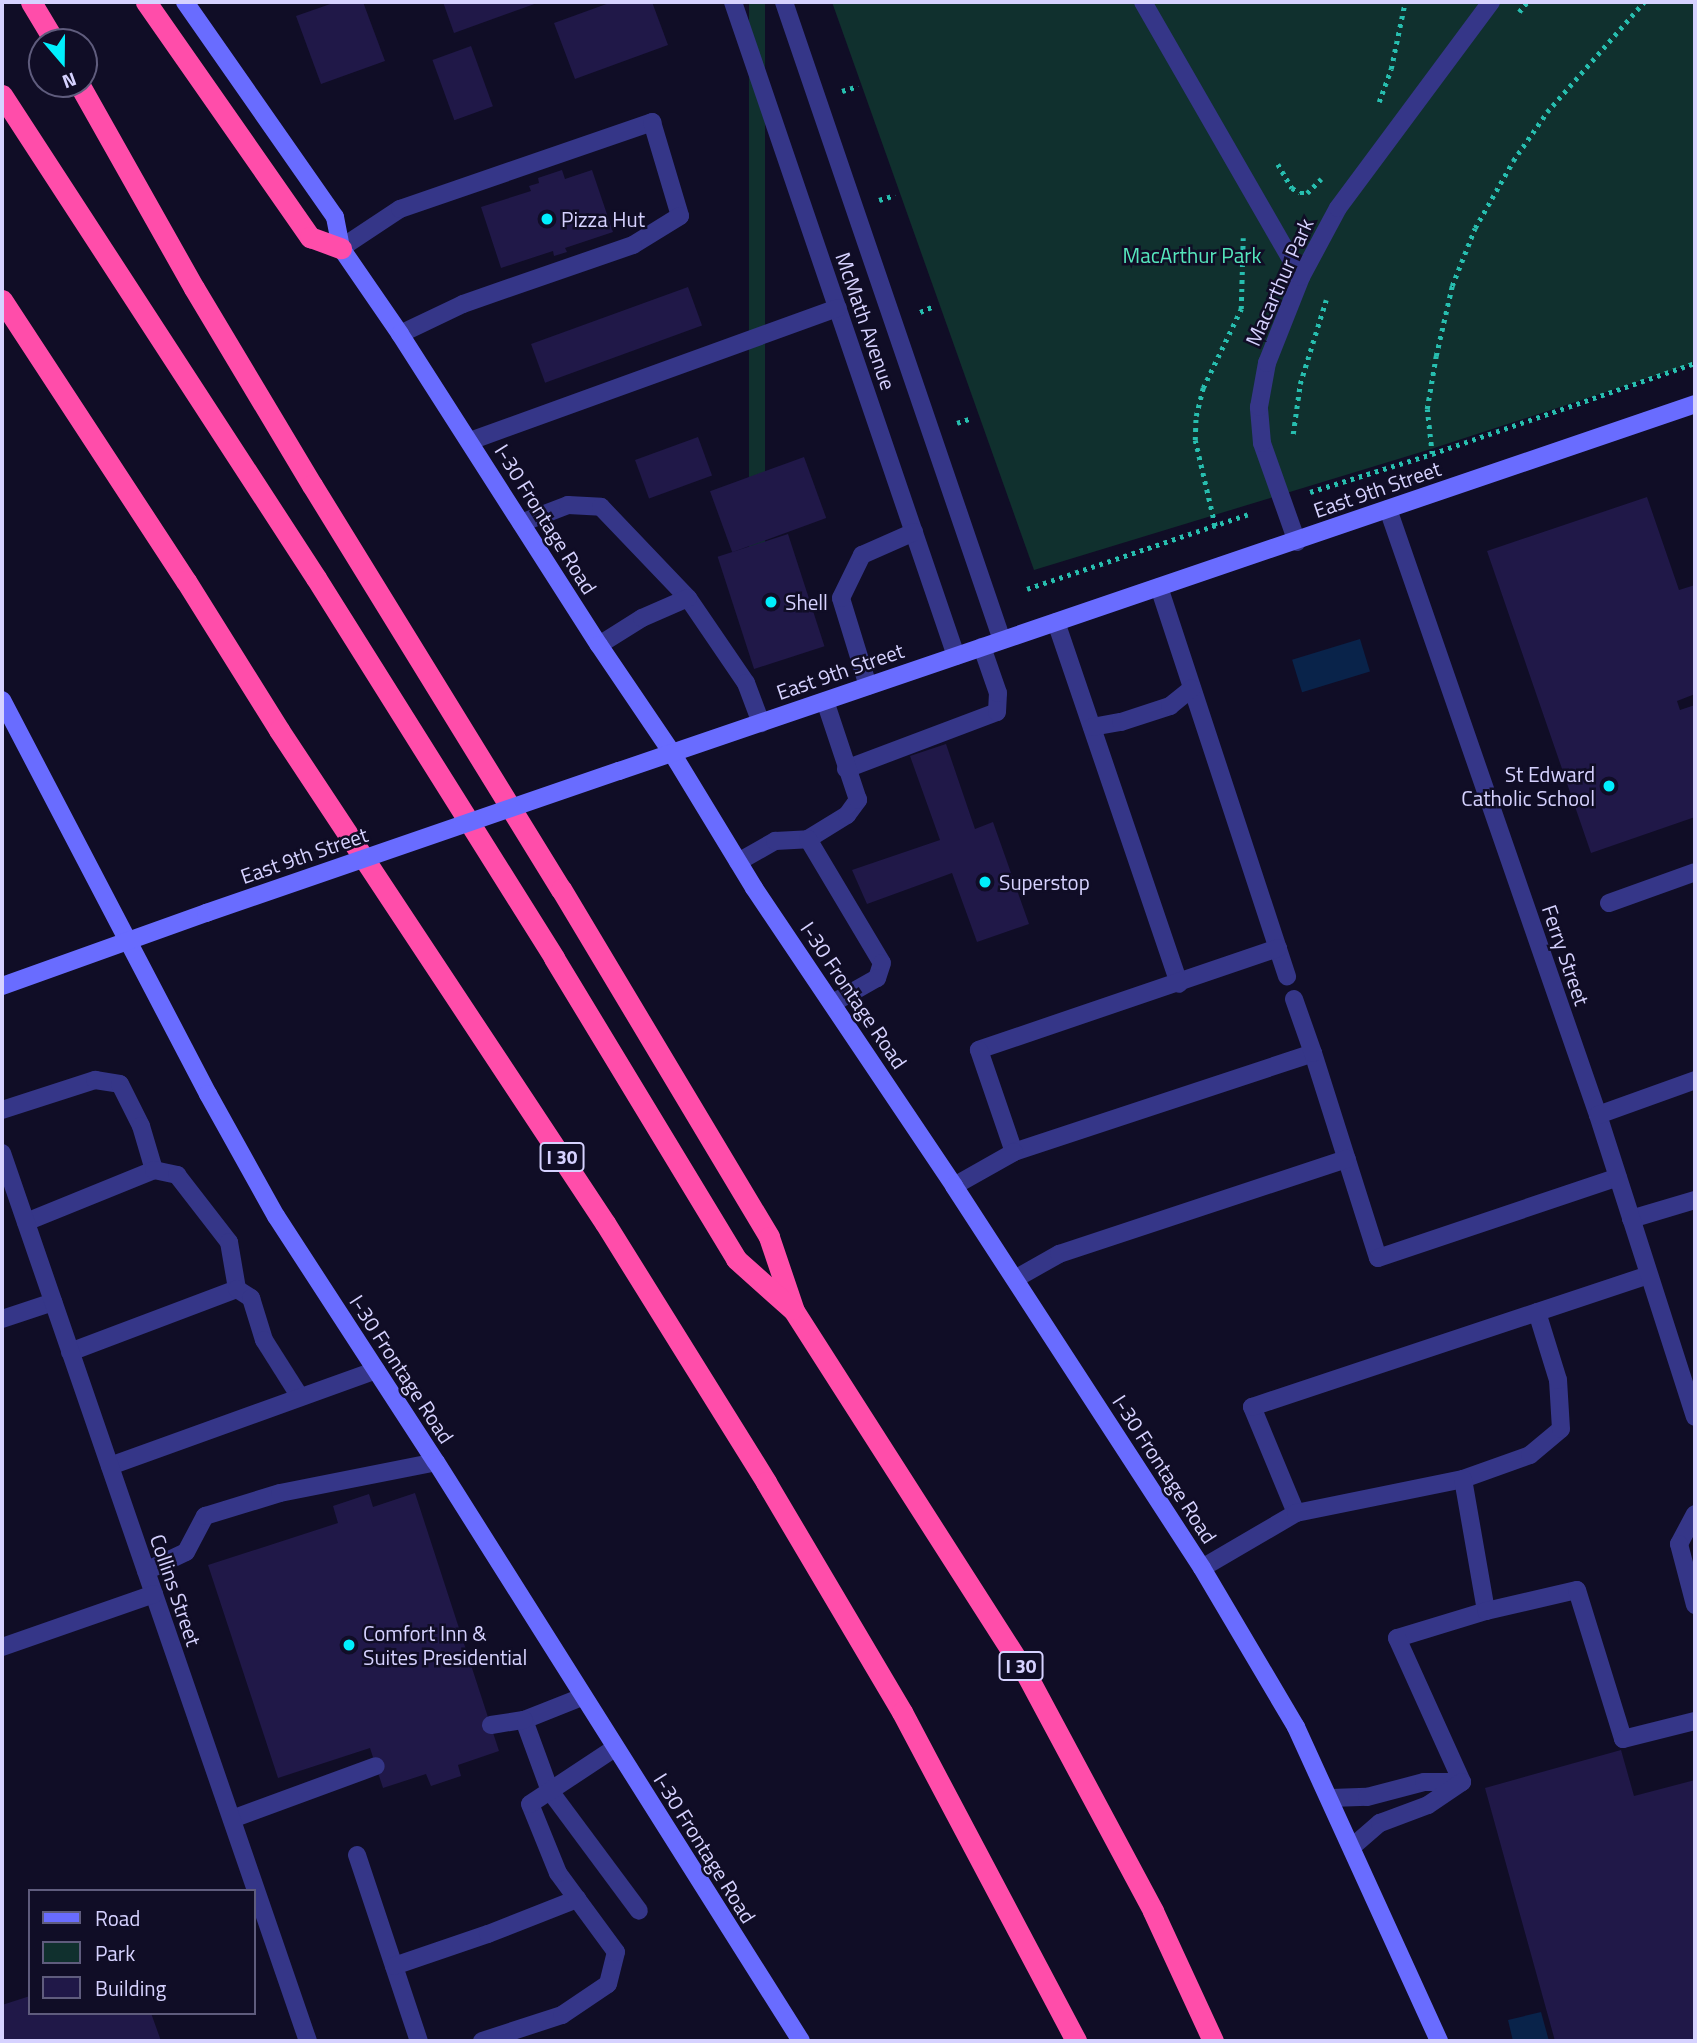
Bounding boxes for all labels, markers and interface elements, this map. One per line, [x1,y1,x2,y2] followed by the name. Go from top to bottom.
[28,28,98,98] north arrow
[59,65,81,97] text: N
[561,206,645,232] place label: Pizza Hut
[539,211,555,227] marker: Pizza Hut
[1240,214,1318,350] street label: Macarthur Park
[1123,242,1261,268] park label: MacArthur Park
[831,249,901,393] street label: McMath Avenue
[490,439,602,599] street label: I-30 Frontage Road
[1310,455,1444,523] street label: East 9th Street
[785,589,828,615] place label: Shell
[763,594,779,610] marker: Shell
[773,637,907,705] street label: East 9th Street
[1461,761,1595,811] place label: St Edward Catholic School
[1601,778,1617,794] marker: St Edward Catholic School
[237,821,371,889] street label: East 9th Street
[999,869,1090,895] place label: Superstop
[977,874,993,890] marker: Superstop
[1537,901,1595,1009] street label: Ferry Street
[796,917,912,1073] street label: I-30 Frontage Road
[539,1142,585,1172] road number: I 30
[345,1290,459,1448] street label: I-30 Frontage Road
[1108,1390,1222,1548] street label: I-30 Frontage Road
[145,1531,207,1649] street label: Collins Street
[363,1620,527,1670] place label: Comfort Inn & Suites Presidential
[341,1637,357,1653] marker: Comfort Inn & Suites Presidential
[998,1650,1044,1682] road number: I 30
[649,1768,761,1928] street label: I-30 Frontage Road
[28,1889,256,2015] legend
[95,1902,140,1934] text: Road
[95,1937,135,1969] text: Park
[95,1972,166,2004] text: Building

